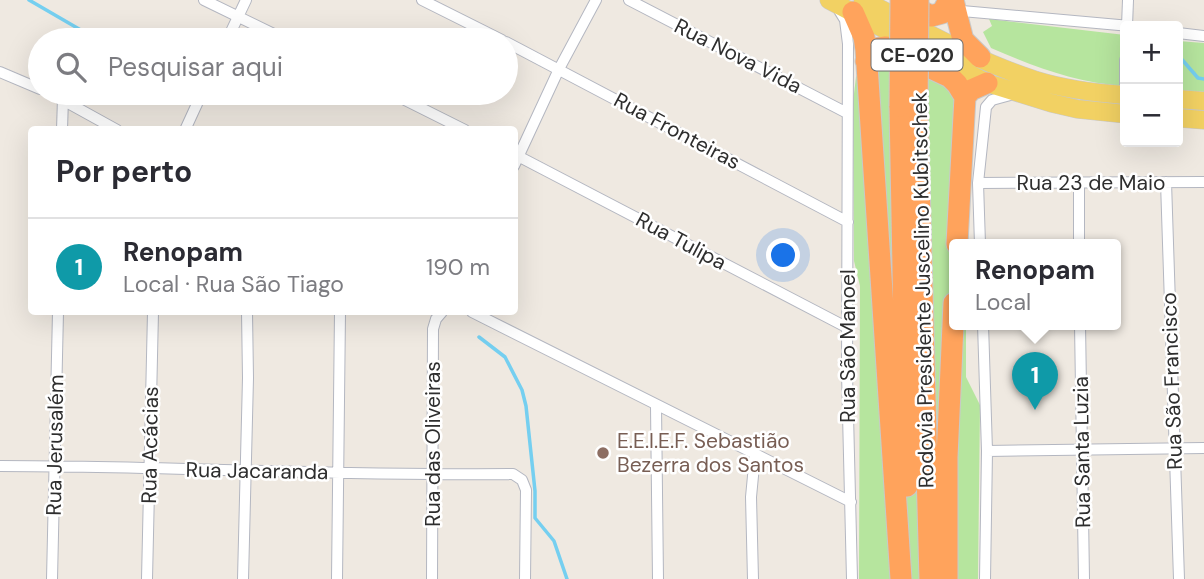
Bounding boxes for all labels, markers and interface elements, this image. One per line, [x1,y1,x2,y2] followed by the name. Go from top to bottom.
[670,12,806,100] street label: Rua Nova Vida
[1120,21,1183,147] map controls
[1120,21,1183,84] button: +
[28,28,518,105] search box
[872,40,962,70] road number: CE-020
[52,48,90,86] icon: search
[108,50,283,84] text: Pesquisar aqui
[1120,84,1183,147] button: −
[609,86,745,176] street label: Rua Fronteiras
[906,91,940,488] street label: Rodovia Presidente Juscelino Kubitschek
[56,152,192,191] text: Por perto
[1017,169,1165,197] street label: Rua 23 de Maio
[631,205,731,277] street label: Rua Tulipa
[123,235,243,269] text: Renopam
[766,238,800,272] your location
[949,239,1121,330] popup
[75,252,83,282] text: 1
[426,252,490,282] text: 190 m
[975,253,1095,287] text: Renopam
[123,269,344,299] text: Local · Rua São Tiago
[834,269,862,423] street label: Rua São Manoel
[975,287,1031,317] text: Local
[1155,292,1189,470] street label: Rua São Francisco
[1012,352,1058,410] pin: 1
[419,361,447,527] street label: Rua das Oliveiras
[40,374,70,516] street label: Rua Jerusalém
[1067,376,1097,528] street label: Rua Santa Luzia
[135,386,165,504] street label: Rua Acácias
[617,427,804,479] place label: E.E.I.E.F. Sebastião Bezerra dos Santos
[595,445,611,461] marker: E.E.I.E.F. Sebastião Bezerra dos Santos
[185,456,329,486] street label: Rua Jacaranda

